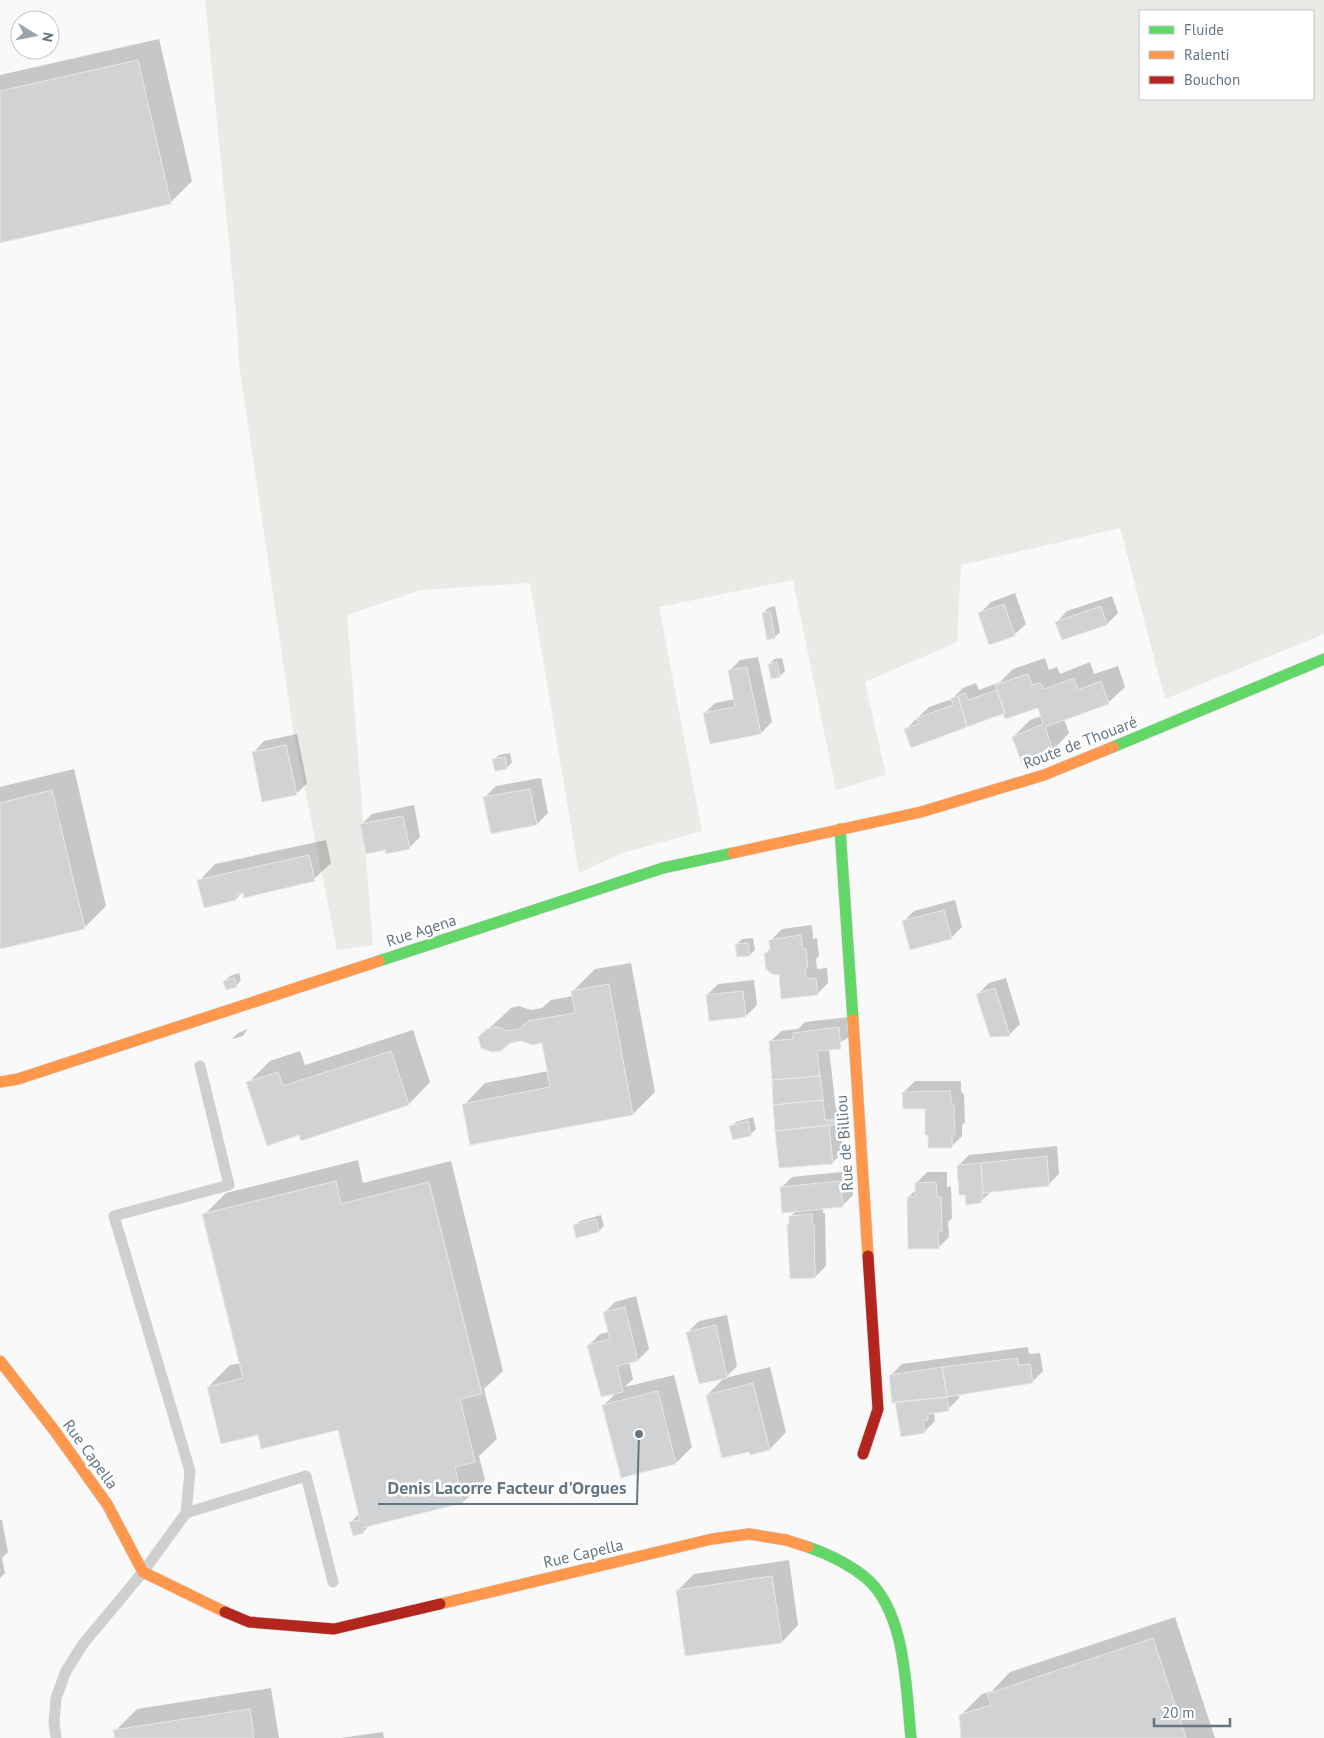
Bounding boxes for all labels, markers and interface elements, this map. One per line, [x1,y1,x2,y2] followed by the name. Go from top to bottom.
[10,10,60,60] north arrow
[1139,10,1314,100] legend
[1184,20,1224,39] text: Fluide
[38,31,57,43] text: N
[1184,45,1230,64] text: Ralenti
[1184,70,1240,89] text: Bouchon
[1020,711,1140,773] street label: Route de Thouaré
[383,909,459,951] street label: Rue Agena
[831,1094,857,1192] street label: Rue de Billiou
[59,1415,123,1493] street label: Rue Capella
[378,1471,637,1504] callout: Denis Lacorre Facteur d'Orgues
[387,1476,627,1499] text: Denis Lacorre Facteur d'Orgues
[541,1534,625,1572] street label: Rue Capella
[1154,1696,1230,1728] scale bar
[1162,1703,1195,1722] text: 20 m

